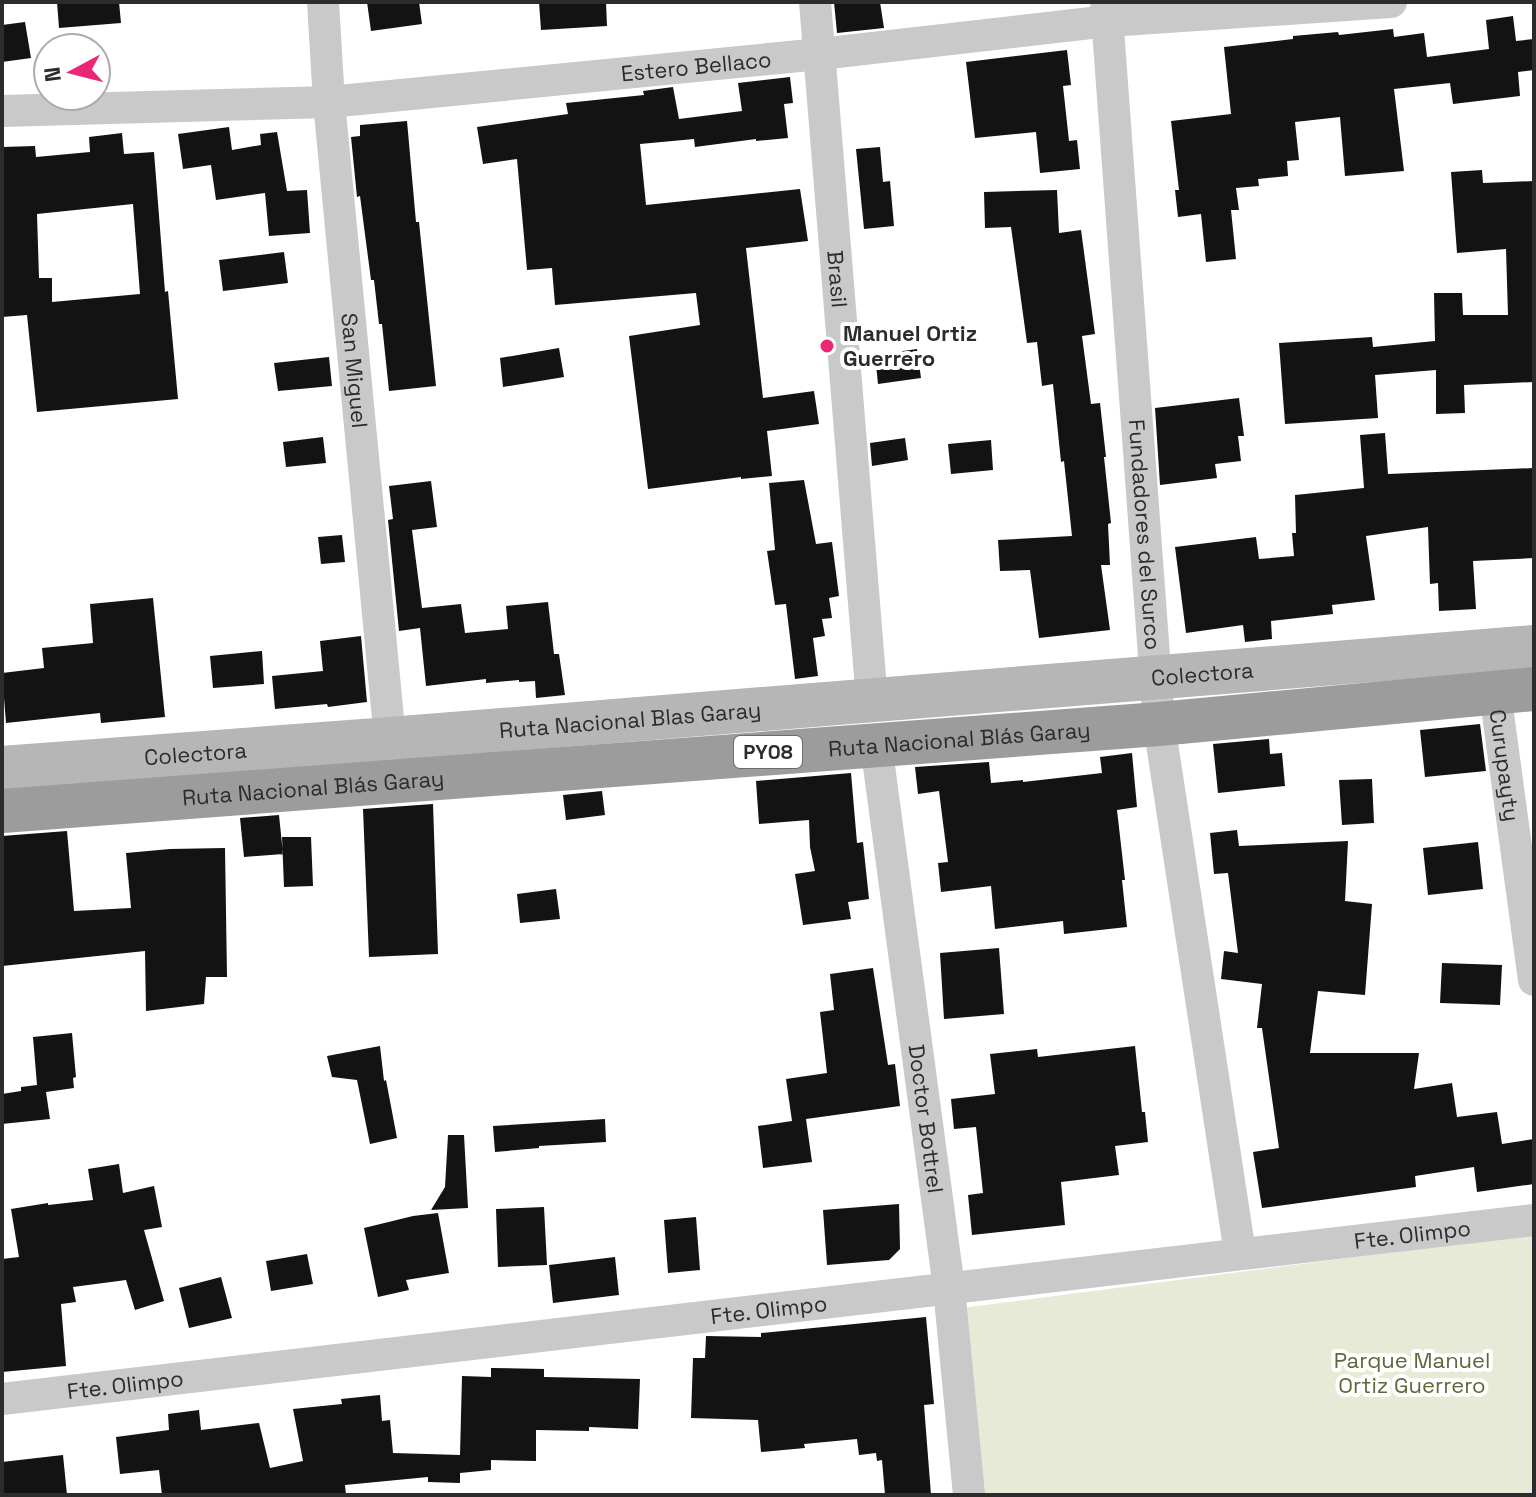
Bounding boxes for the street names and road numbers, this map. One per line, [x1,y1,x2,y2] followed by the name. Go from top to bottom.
[620,45,773,87] street label: Estero Bellaco
[821,249,854,309] street label: Brasil
[335,312,374,430] street label: San Miguel
[1123,418,1168,651] street label: Fundadores del Surco
[1150,656,1255,692] street label: Colectora
[498,695,762,744] street label: Ruta Nacional Blas Garay
[1483,707,1526,823] street label: Curupayty
[827,715,1091,763] street label: Ruta Nacional Blás Garay
[143,736,248,771] street label: Colectora
[734,736,802,768] road number: PY08
[181,764,445,811] street label: Ruta Nacional Blás Garay
[902,1042,950,1195] street label: Doctor Bottrel
[1353,1214,1472,1255] street label: Fte. Olimpo
[709,1289,829,1330] street label: Fte. Olimpo
[65,1364,185,1405] street label: Fte. Olimpo

